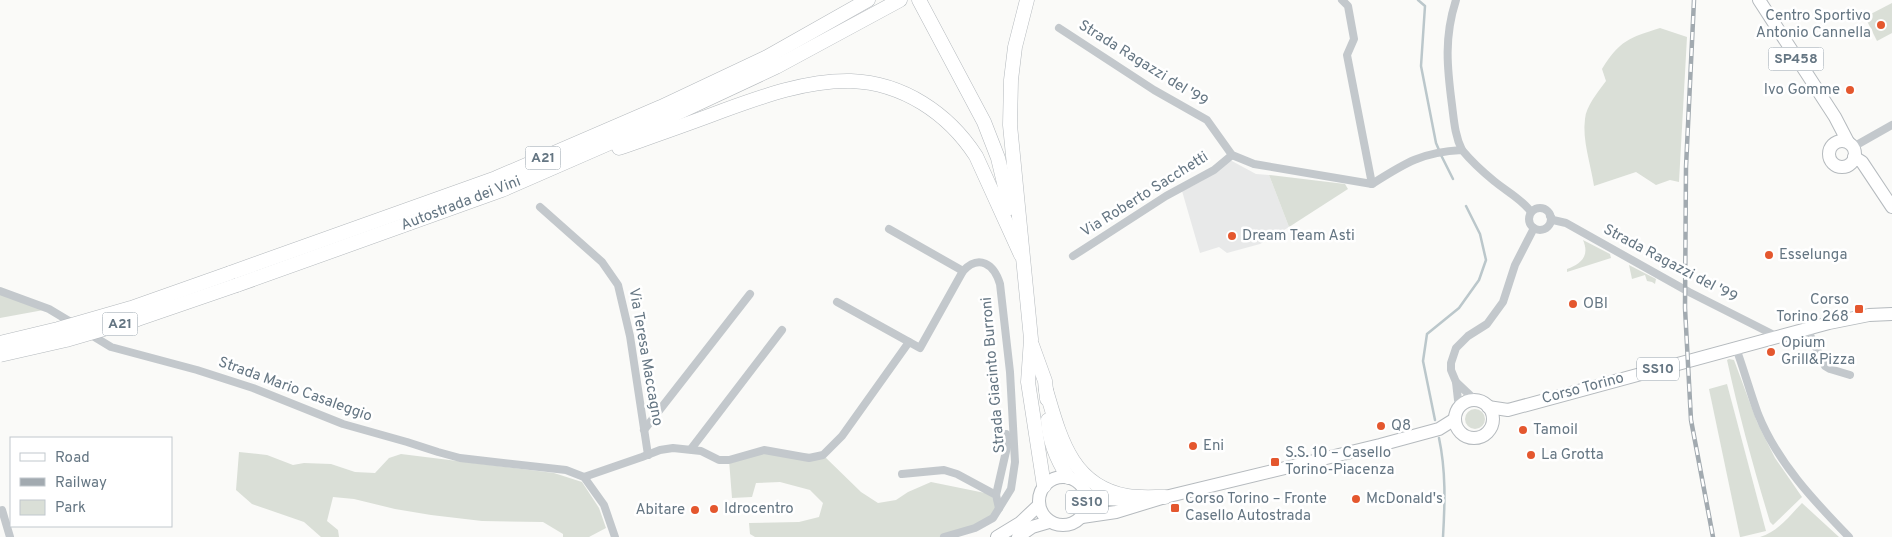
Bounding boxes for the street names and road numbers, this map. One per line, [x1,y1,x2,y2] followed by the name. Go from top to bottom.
[1075,16,1211,112] street label: Strada Ragazzi del '99
[1768,48,1824,70] road number: SP458
[526,146,560,170] road number: A21
[1078,148,1212,242] street label: Via Roberto Sacchetti
[398,172,524,236] street label: Autostrada dei Vini
[1600,221,1740,307] street label: Strada Ragazzi del '99
[623,286,667,428] street label: Via Teresa Maccagno
[978,296,1010,454] street label: Strada Giacinto Burroni
[102,312,138,336] road number: A21
[216,353,374,427] street label: Strada Mario Casaleggio
[1637,358,1679,380] road number: SS10
[1540,369,1626,409] street label: Corso Torino
[1066,491,1108,514] road number: SS10

